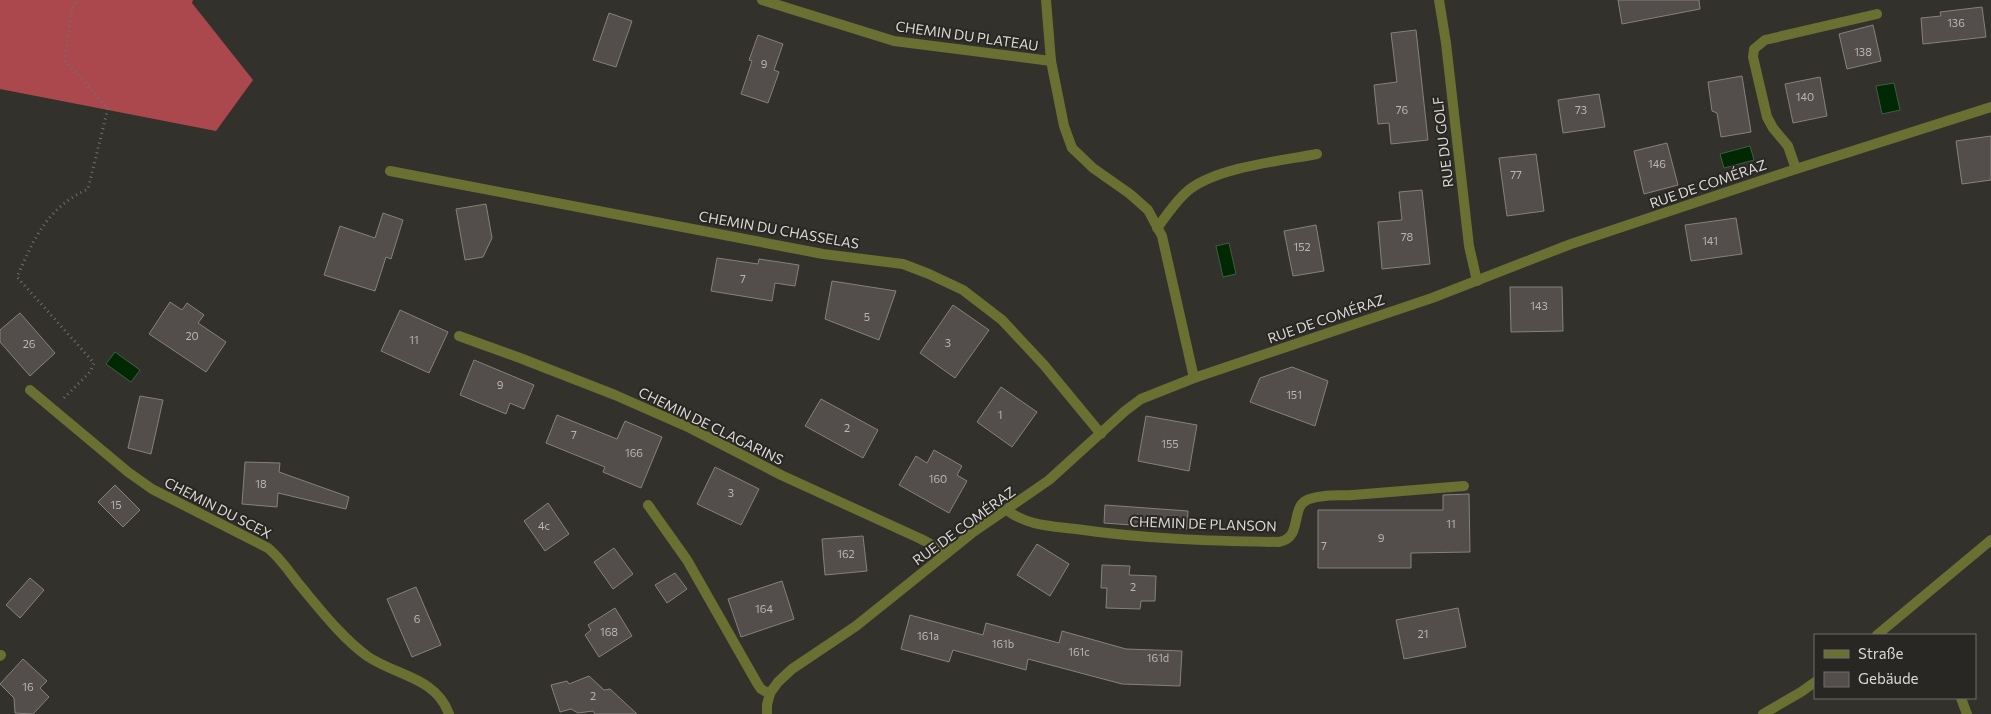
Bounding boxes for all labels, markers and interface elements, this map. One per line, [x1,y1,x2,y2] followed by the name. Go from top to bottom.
[1947,16,1965,29] house number: 136
[895,17,1040,54] street label: CHEMIN DU PLATEAU
[1854,45,1872,58] house number: 138
[761,57,768,70] house number: 9
[1796,90,1814,103] house number: 140
[1429,96,1457,188] street label: RUE DU GOLF
[1396,103,1409,116] house number: 76
[1575,103,1587,116] house number: 73
[1647,156,1769,212] street label: RUE DE COMÉRAZ
[1648,157,1666,170] house number: 146
[1510,168,1522,181] house number: 77
[698,207,861,252] street label: CHEMIN DU CHASSELAS
[1401,230,1414,243] house number: 78
[1702,234,1718,247] house number: 141
[1293,240,1311,253] house number: 152
[740,272,746,285] house number: 7
[1265,291,1387,347] street label: RUE DE COMÉRAZ
[1530,299,1548,312] house number: 143
[864,310,870,323] house number: 5
[185,329,199,342] house number: 20
[409,333,419,346] house number: 11
[945,336,951,349] house number: 3
[23,337,36,350] house number: 26
[497,378,504,391] house number: 9
[636,383,786,468] street label: CHEMIN DE CLAGARINS
[1286,388,1302,401] house number: 151
[998,408,1002,421] house number: 1
[844,421,850,434] house number: 2
[571,428,577,441] house number: 7
[1161,437,1179,450] house number: 155
[625,446,643,459] house number: 166
[929,472,947,485] house number: 160
[162,473,275,542] street label: CHEMIN DU SCEX
[255,477,267,490] house number: 18
[909,483,1018,568] street label: RUE DE COMÉRAZ
[728,486,734,499] house number: 3
[110,498,122,511] house number: 15
[1129,512,1277,535] street label: CHEMIN DE PLANSON
[1446,517,1456,530] house number: 11
[538,519,550,532] house number: 4c
[1378,531,1385,544] house number: 9
[1321,539,1327,552] house number: 7
[837,547,855,560] house number: 162
[1130,580,1136,593] house number: 2
[755,602,773,615] house number: 164
[414,612,421,625] house number: 6
[600,625,618,638] house number: 168
[1418,627,1428,640] house number: 21
[917,629,939,642] house number: 161a
[1814,634,1976,699] legend
[992,637,1014,650] house number: 161b
[1858,644,1904,662] text: Straße
[1068,645,1090,658] house number: 161c
[1147,651,1169,664] house number: 161d
[1858,669,1919,687] text: Gebäude
[22,680,34,693] house number: 16
[590,689,596,702] house number: 2

